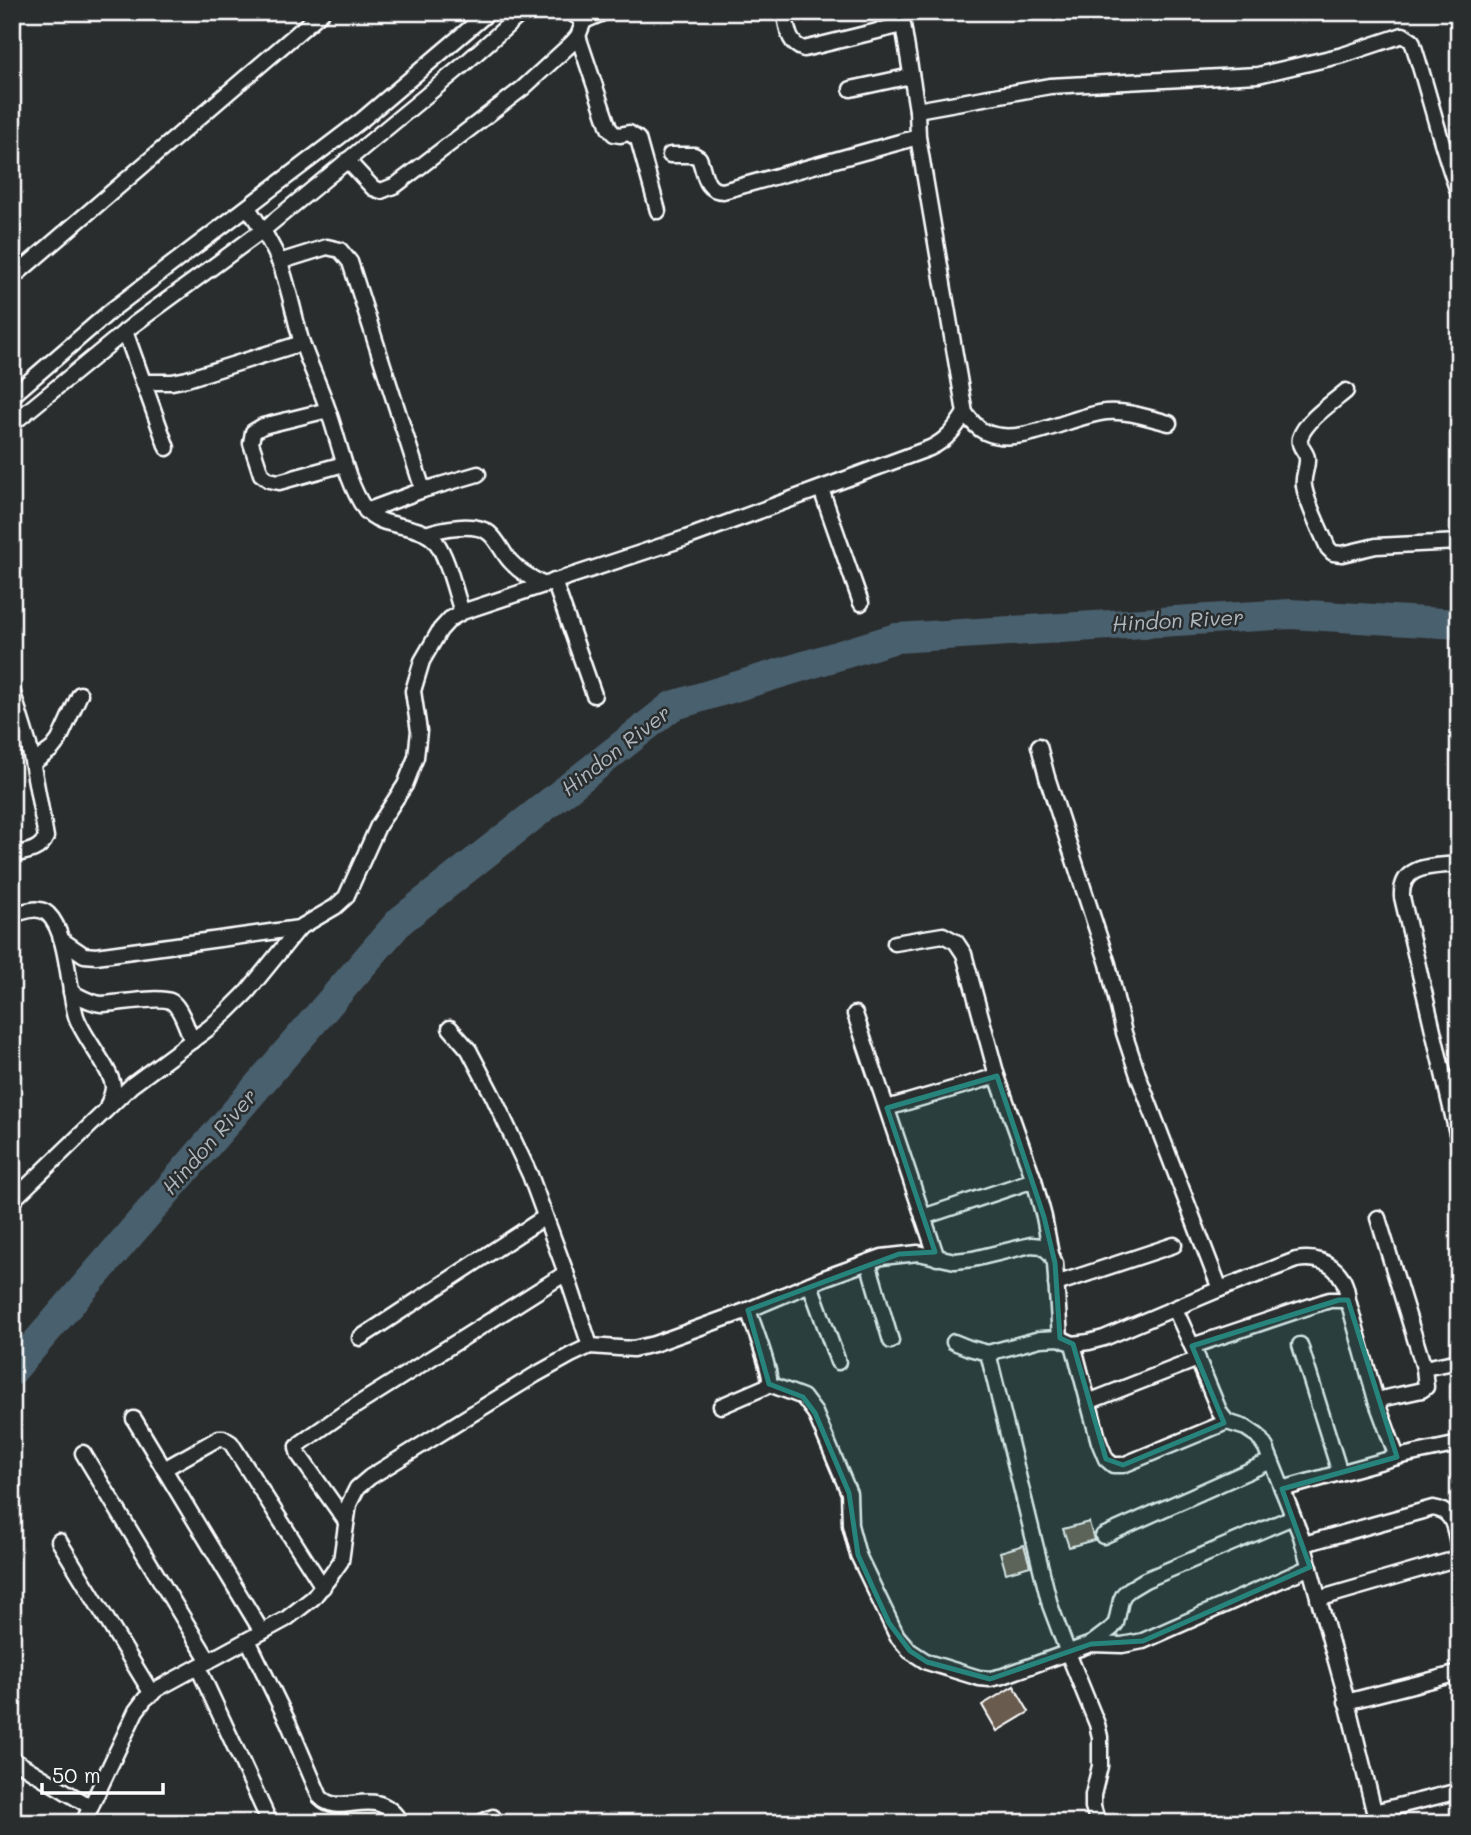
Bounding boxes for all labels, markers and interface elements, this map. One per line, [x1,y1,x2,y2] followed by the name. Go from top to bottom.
[1111,603,1244,636] water label: Hindon River
[555,699,675,801] water label: Hindon River
[155,1082,262,1200] water label: Hindon River
[42,1751,163,1795] scale bar
[52,1761,101,1788] text: 50 m

